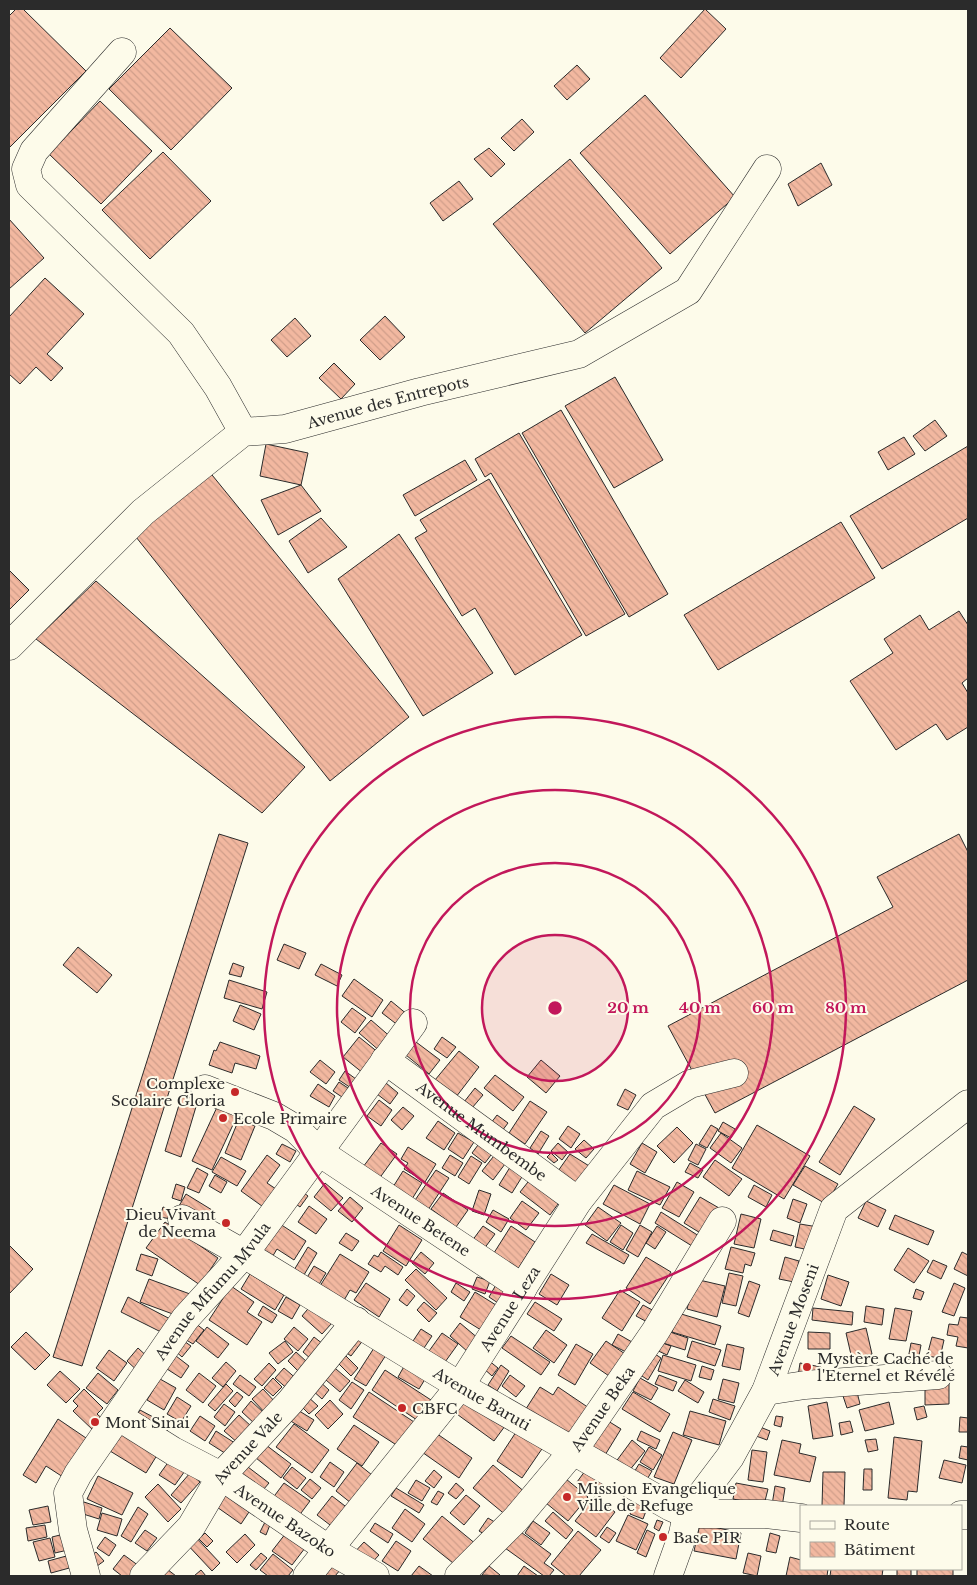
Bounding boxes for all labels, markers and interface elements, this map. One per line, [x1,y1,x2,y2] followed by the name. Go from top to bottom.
[304,371,471,432] street label: Avenue des Entrepots
[607,998,649,1017] text: 20 m
[679,998,721,1017] text: 40 m
[752,998,794,1017] text: 60 m
[825,998,867,1017] text: 80 m
[546,999,564,1017] centre of rings
[111,1074,226,1110] place label: Complexe Scolaire Gloria
[412,1076,551,1185] street label: Avenue Mumbembe
[229,1086,241,1098] marker: Complexe Scolaire Gloria
[233,1109,347,1128] place label: Ecole Primaire
[217,1112,229,1124] marker: Ecole Primaire
[367,1180,474,1260] street label: Avenue Betene
[125,1205,217,1241] place label: Dieu Vivant de Neema
[150,1217,274,1364] street label: Avenue Mfumu Mvula
[220,1217,232,1229] marker: Dieu Vivant de Neema
[763,1261,822,1379] street label: Avenue Moseni
[475,1262,544,1356] street label: Avenue Leza
[817,1349,955,1385] place label: Mystère Caché de l'Eternel et Révélé
[801,1361,813,1373] marker: Mystère Caché de l'Eternel et Révélé
[429,1362,534,1434] street label: Avenue Baruti
[566,1362,639,1456] street label: Avenue Beka
[412,1399,458,1418] place label: CBFC
[396,1402,408,1414] marker: CBFC
[208,1407,286,1488] street label: Avenue Vale
[105,1413,190,1432] place label: Mont Sinai
[89,1416,101,1428] marker: Mont Sinai
[231,1478,339,1561] street label: Avenue Bazoko
[576,1479,736,1515] place label: Mission Evangelique Ville de Refuge
[561,1491,573,1503] marker: Mission Evangelique Ville de Refuge
[800,1505,962,1570] legend
[844,1515,890,1534] text: Route
[673,1528,742,1547] place label: Base PIR
[657,1531,669,1543] marker: Base PIR
[844,1540,916,1559] text: Bâtiment

